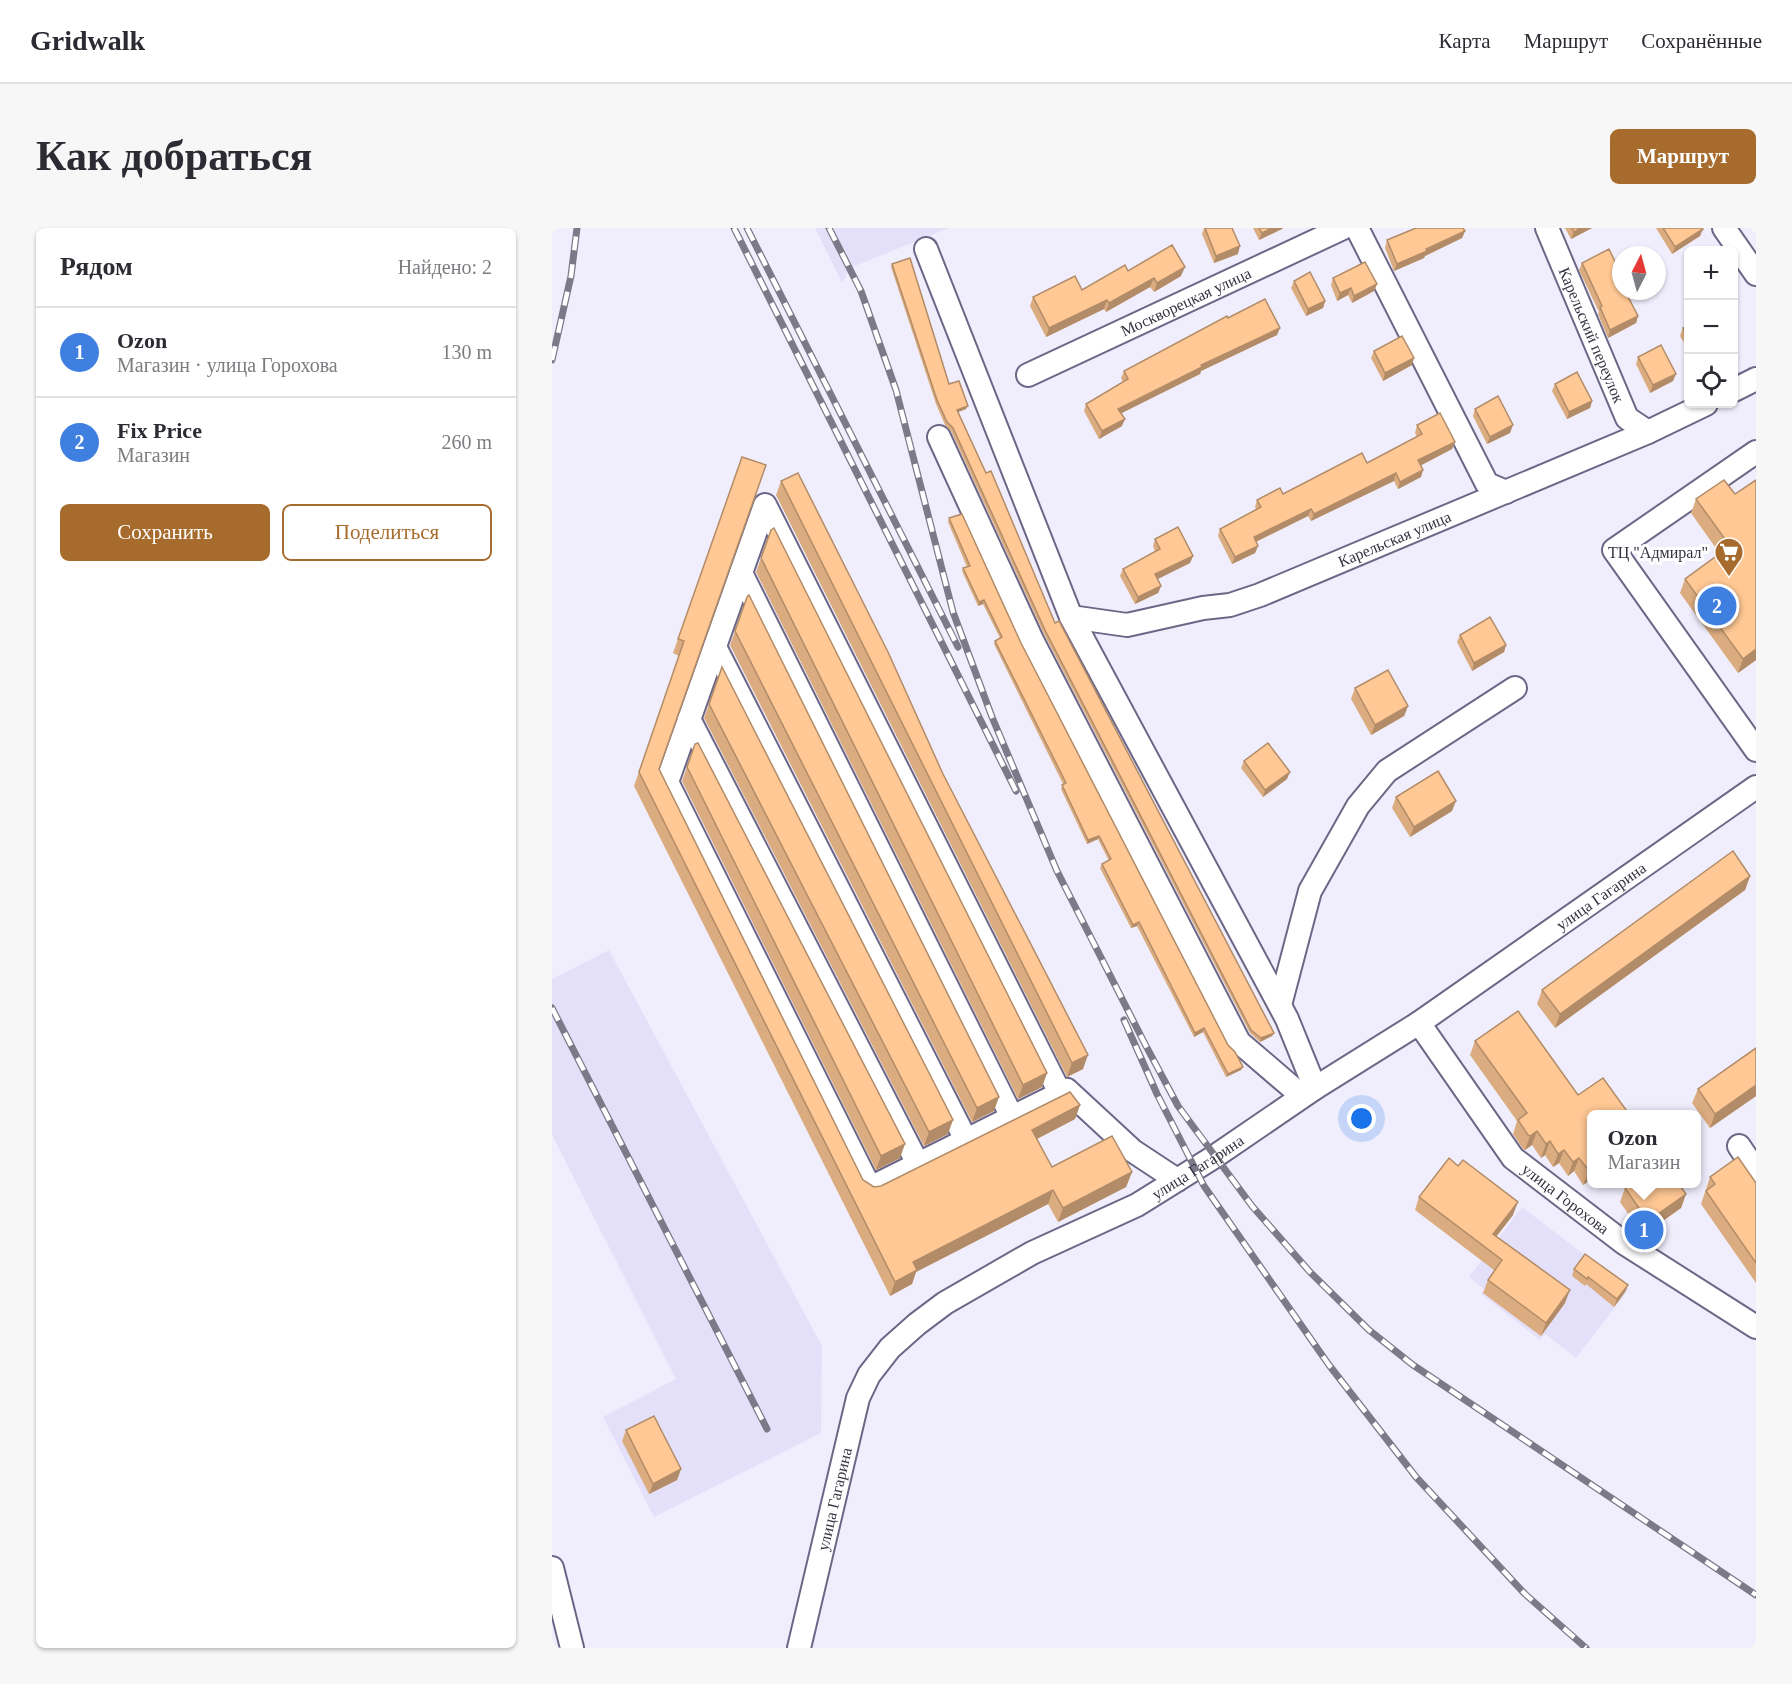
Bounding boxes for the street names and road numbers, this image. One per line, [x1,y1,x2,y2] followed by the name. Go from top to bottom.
[1118,264,1254,340] street label: Москворецкая улица
[1556,265,1628,406] street label: Карельский переулок
[1336,508,1453,570] street label: Карельская улица
[1553,859,1649,934] street label: улица Гагарина
[1149,1132,1247,1204] street label: улица Гагарина
[1518,1160,1612,1237] street label: улица Горохова
[814,1446,855,1553] street label: улица Гагарина

